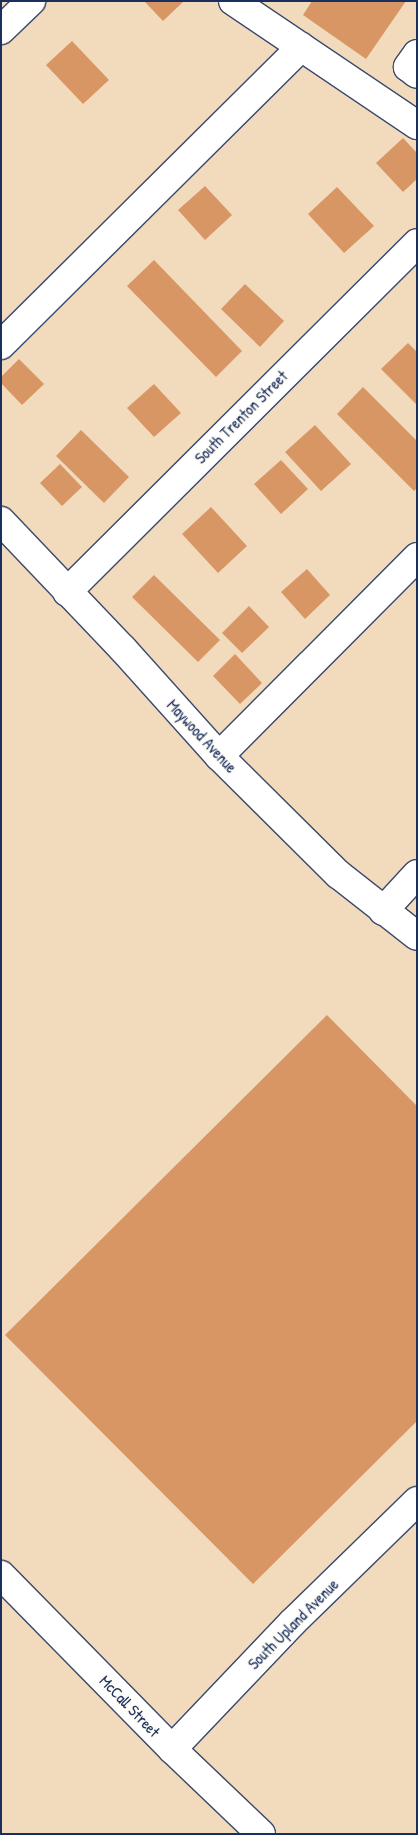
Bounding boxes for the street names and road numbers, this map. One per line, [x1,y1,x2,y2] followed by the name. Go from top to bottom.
[191,367,291,467] street label: South Trenton Street
[163,695,241,777] street label: Maywood Avenue
[244,1575,342,1673] street label: South Upland Avenue
[96,1671,164,1741] street label: McCall Street

